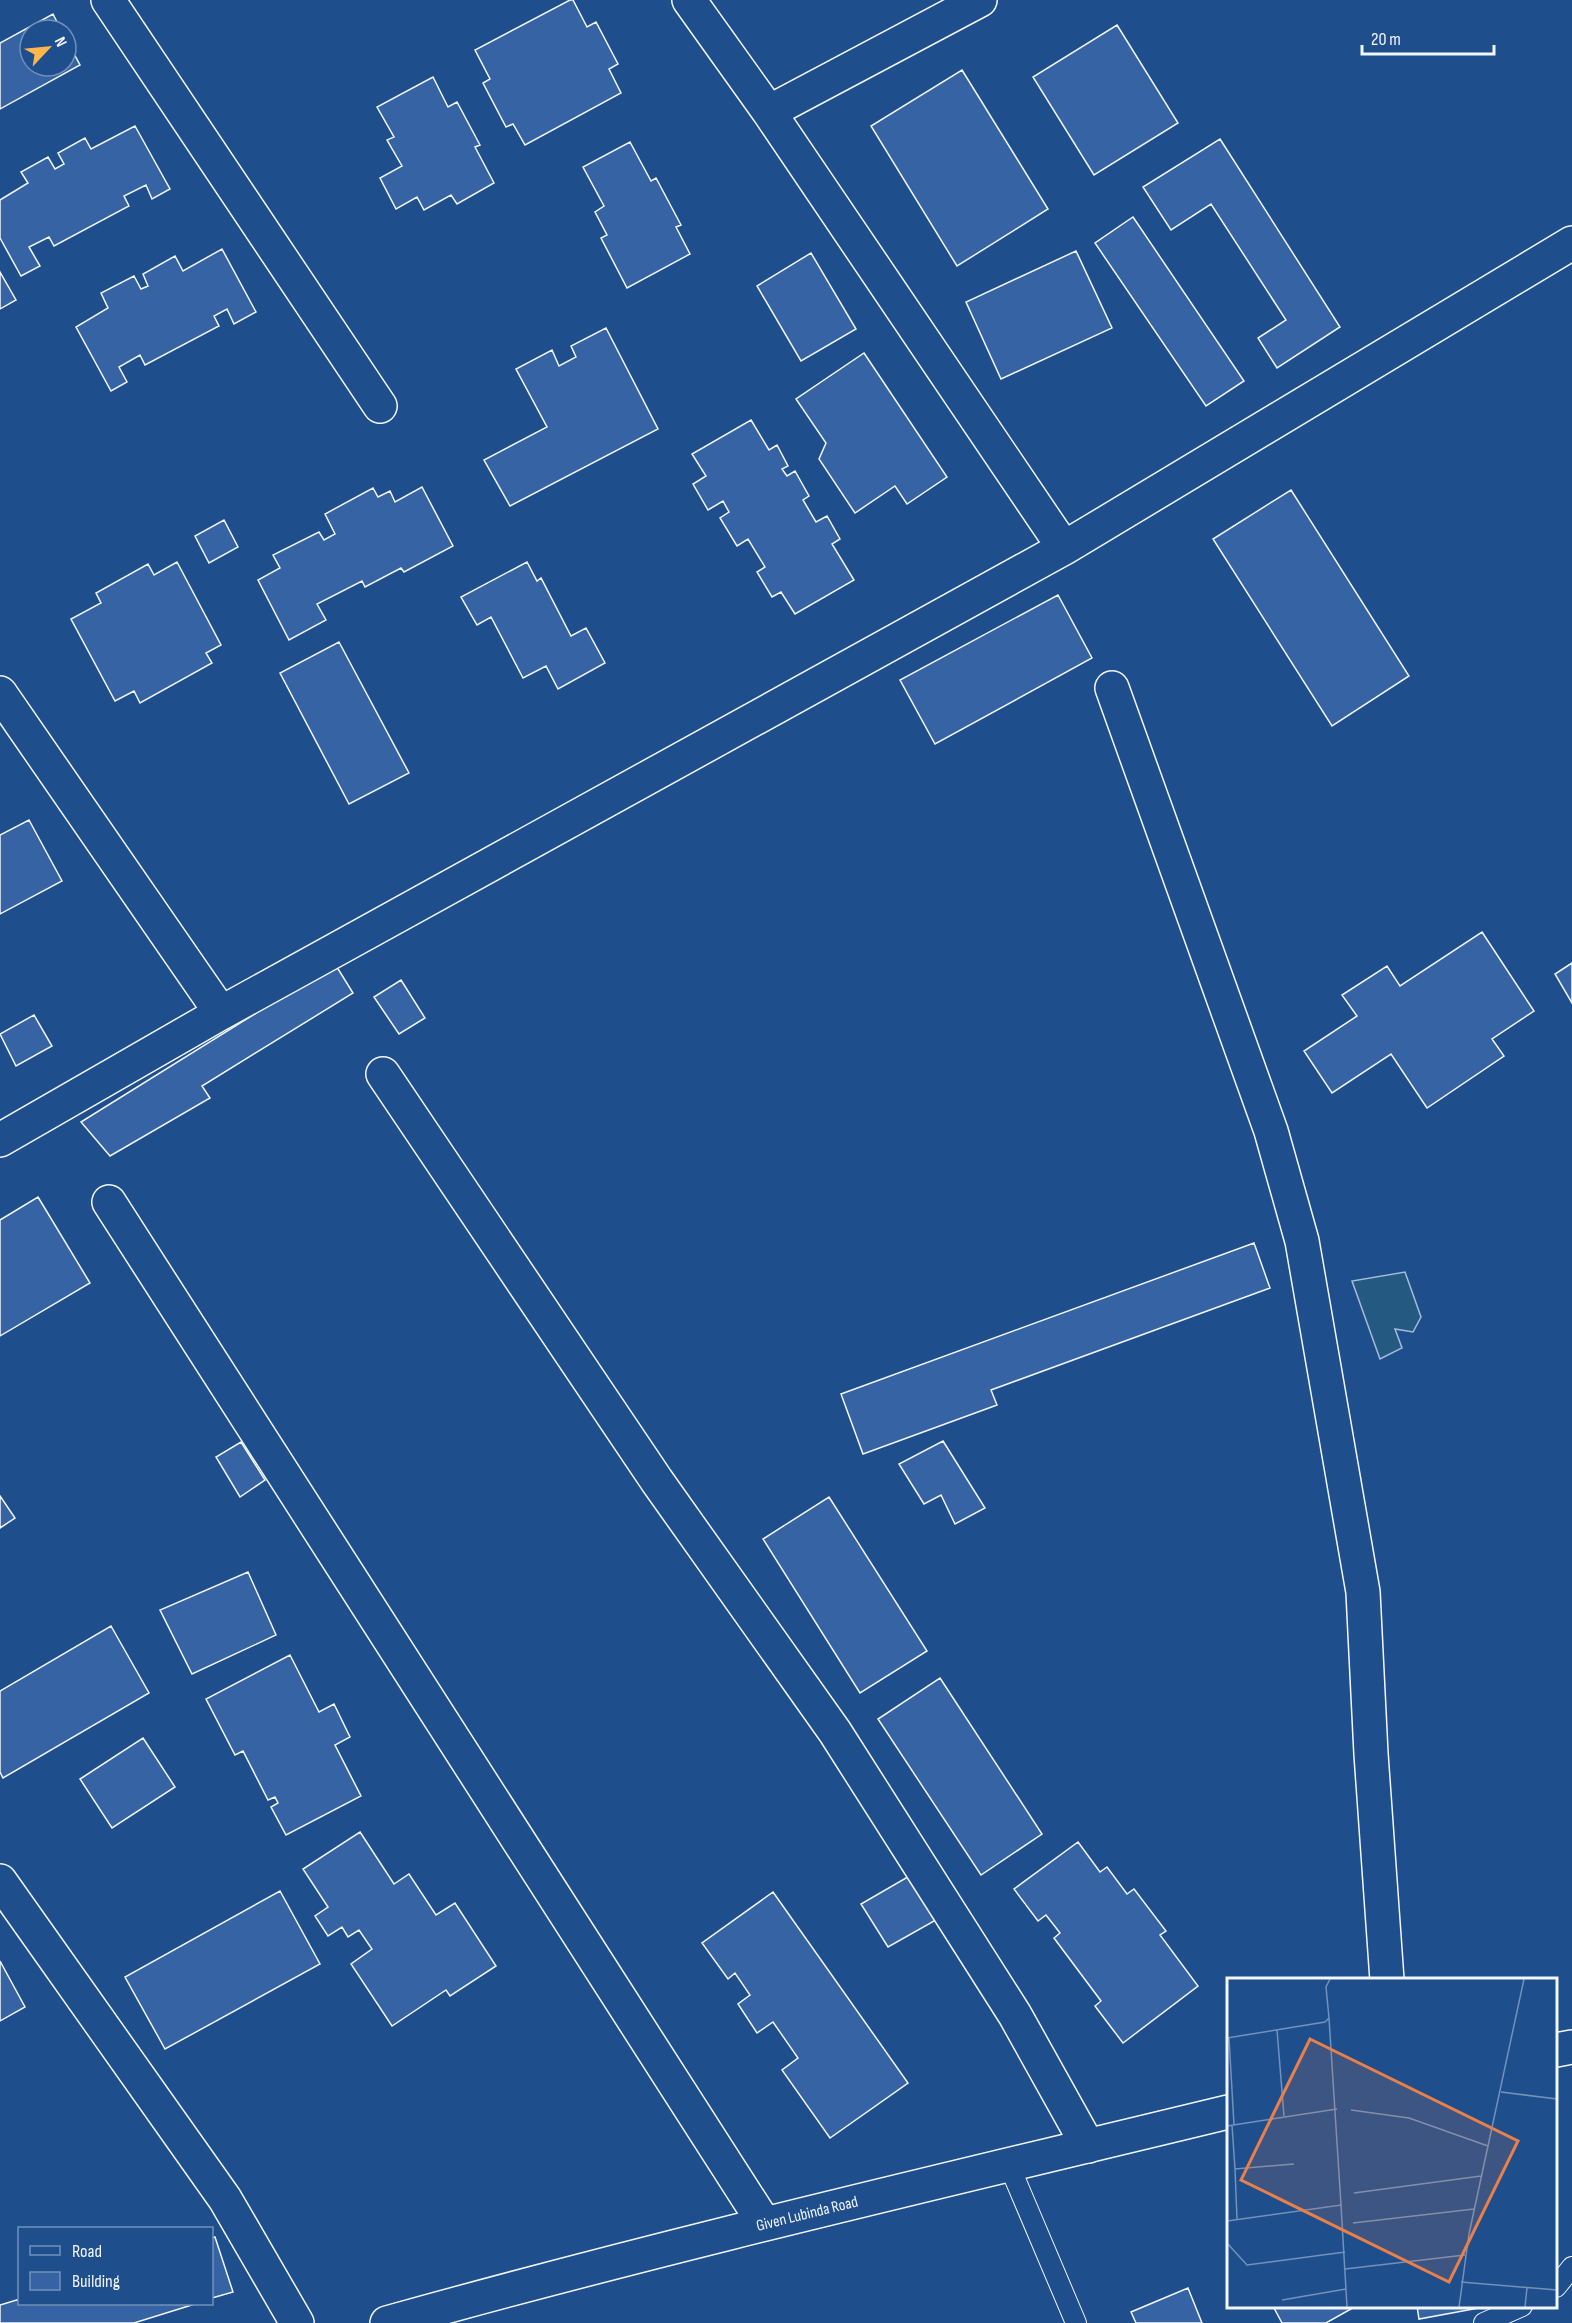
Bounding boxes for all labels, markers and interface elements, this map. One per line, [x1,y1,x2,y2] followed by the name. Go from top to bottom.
[18,18,78,78] north arrow
[1362,18,1494,56] scale bar
[1371,29,1401,50] text: 20 m
[50,34,71,50] text: N
[1227,1978,1557,2308] inset map
[754,2192,860,2235] street label: Given Lubinda Road
[18,2227,213,2305] legend
[72,2241,102,2262] text: Road
[72,2271,120,2292] text: Building

